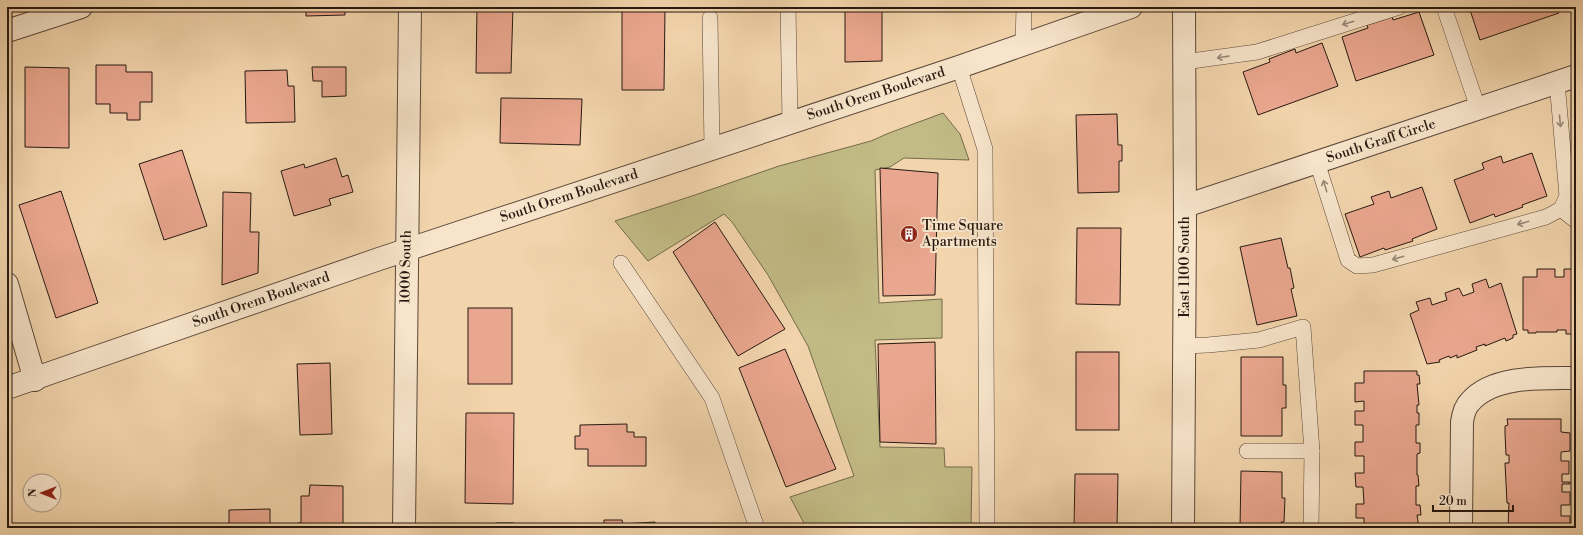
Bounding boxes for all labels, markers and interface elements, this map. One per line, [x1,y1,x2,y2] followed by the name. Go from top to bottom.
[1342,20,1355,27] one-way arrow
[1217,53,1230,61] one-way arrow
[805,63,947,125] street label: South Orem Boulevard
[1557,114,1564,127] one-way arrow
[1324,115,1438,167] street label: South Graff Circle
[498,165,640,227] street label: South Orem Boulevard
[1321,180,1328,193] one-way arrow
[1176,215,1194,318] street label: East 1100 South
[921,217,1003,251] place label: Time Square Apartments
[1517,220,1530,227] one-way arrow
[899,224,919,244] building icon: Time Square Apartments
[396,229,416,304] street label: 1000 South
[1392,255,1405,262] one-way arrow
[190,268,332,332] street label: South Orem Boulevard
[22,473,62,513] north arrow
[1433,487,1513,513] scale bar
[26,488,40,497] text: N
[1439,494,1467,509] text: 20 m

